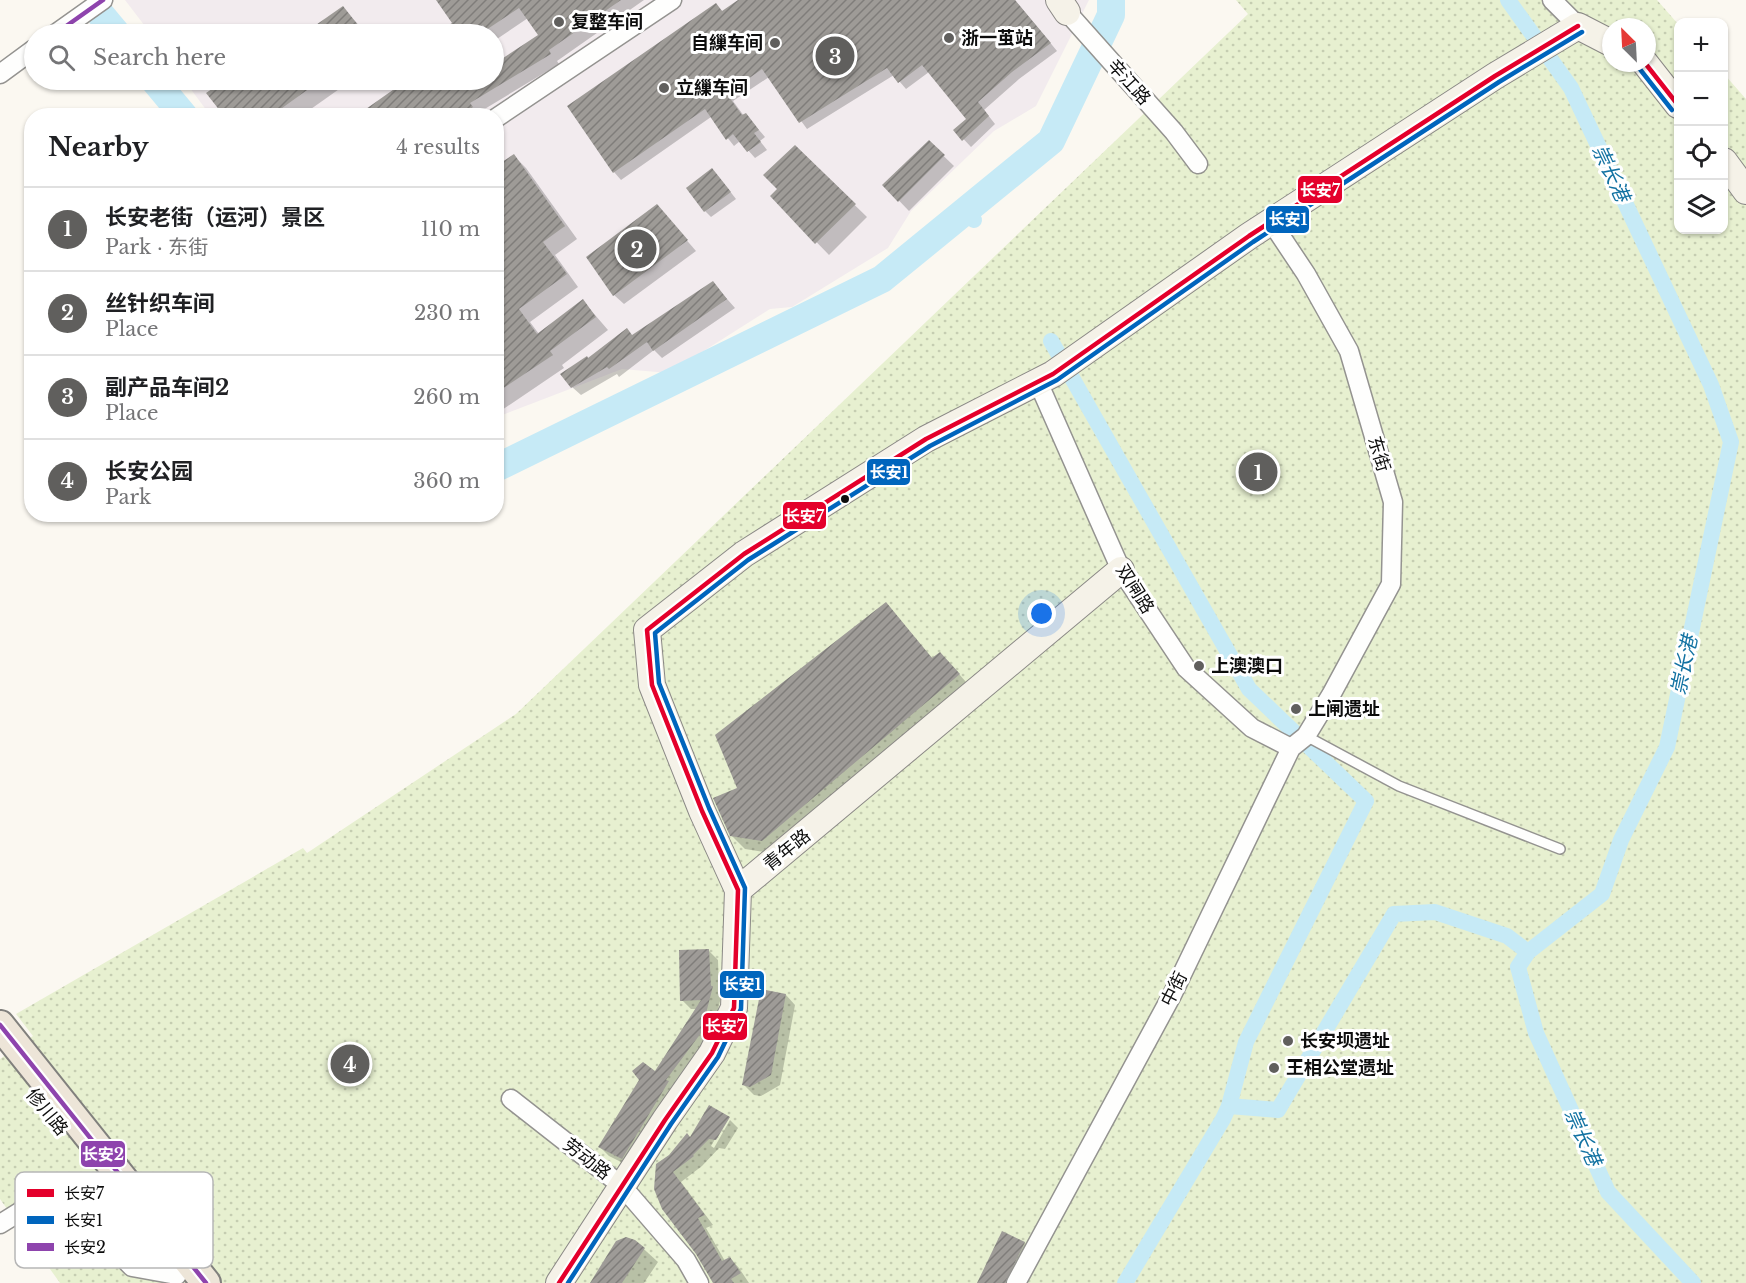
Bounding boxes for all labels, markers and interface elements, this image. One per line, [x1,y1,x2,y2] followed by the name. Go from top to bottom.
[571,11,643,33] place label: 复整车间
[552,15,566,29] marker: 复整车间
[1602,18,1656,72] north arrow
[1674,18,1728,234] map controls
[1674,18,1728,72] button: +
[24,24,504,90] search box
[961,27,1033,49] place label: 浙一茧站
[942,31,956,45] marker: 浙一茧站
[691,32,763,54] place label: 自繅车间
[816,34,854,78] pin: 3
[768,36,782,50] marker: 自繅车间
[45,41,78,74] icon: search
[93,44,226,71] text: Search here
[1103,55,1155,109] street label: 辛江路
[1674,72,1728,126] button: −
[676,77,748,99] place label: 立繅车间
[657,81,671,95] marker: 立繅车间
[1674,126,1728,180] button: locate
[48,131,149,163] text: Nearby
[396,135,480,159] text: 4 results
[1587,141,1636,208] water label: 崇长港
[1297,175,1343,204] line badge: 长安7
[1300,180,1341,200] text: 长安7
[1674,180,1728,234] button: layers
[105,204,325,231] text: 长安老街（运河）景区
[1265,205,1310,234] line badge: 长安1
[1269,209,1308,229] text: 长安1
[63,217,72,241] text: 1
[421,217,480,241] text: 110 m
[618,226,656,272] pin: 2
[105,235,208,259] text: Park · 东街
[105,290,215,317] text: 丝针织车间
[61,301,74,325] text: 2
[414,301,480,325] text: 230 m
[105,317,159,341] text: Place
[105,374,229,401] text: 副产品车间2
[61,385,74,409] text: 3
[413,385,480,409] text: 260 m
[105,401,159,425] text: Place
[1363,434,1395,474] street label: 东街
[1238,450,1278,494] pin: 1
[105,458,193,485] text: 长安公园
[866,458,911,486] line badge: 长安1
[870,462,909,482] text: 长安1
[61,469,74,493] text: 4
[413,469,480,493] text: 360 m
[105,485,151,509] text: Park
[839,493,851,505] unlabelled marker
[782,501,827,530] line badge: 长安7
[784,506,825,526] text: 长安7
[1111,560,1159,618] street label: 双闸路
[1027,599,1056,628] your location
[1666,630,1703,697] water label: 崇长港
[1211,655,1283,677] place label: 上澳澳口
[1192,659,1206,673] marker: 上澳澳口
[1308,698,1380,720] place label: 上闸遗址
[1289,702,1303,716] marker: 上闸遗址
[759,824,815,876] street label: 青年路
[1156,968,1192,1010] street label: 中街
[719,970,765,999] line badge: 长安1
[723,974,762,994] text: 长安1
[702,1012,748,1041] line badge: 长安7
[705,1016,746,1036] text: 长安7
[1300,1030,1390,1052] place label: 长安坝遗址
[1281,1034,1295,1048] marker: 长安坝遗址
[330,1042,370,1086] pin: 4
[1286,1057,1394,1079] place label: 王相公堂遗址
[1267,1061,1281,1075] marker: 王相公堂遗址
[21,1084,73,1140] street label: 修川路
[1560,1105,1607,1172] water label: 崇长港
[559,1134,615,1184] street label: 劳动路
[80,1140,126,1168] line badge: 长安2
[82,1144,124,1164] text: 长安2
[15,1172,213,1268] legend
[64,1183,105,1203] text: 长安7
[64,1210,103,1230] text: 长安1
[64,1237,106,1257] text: 长安2

